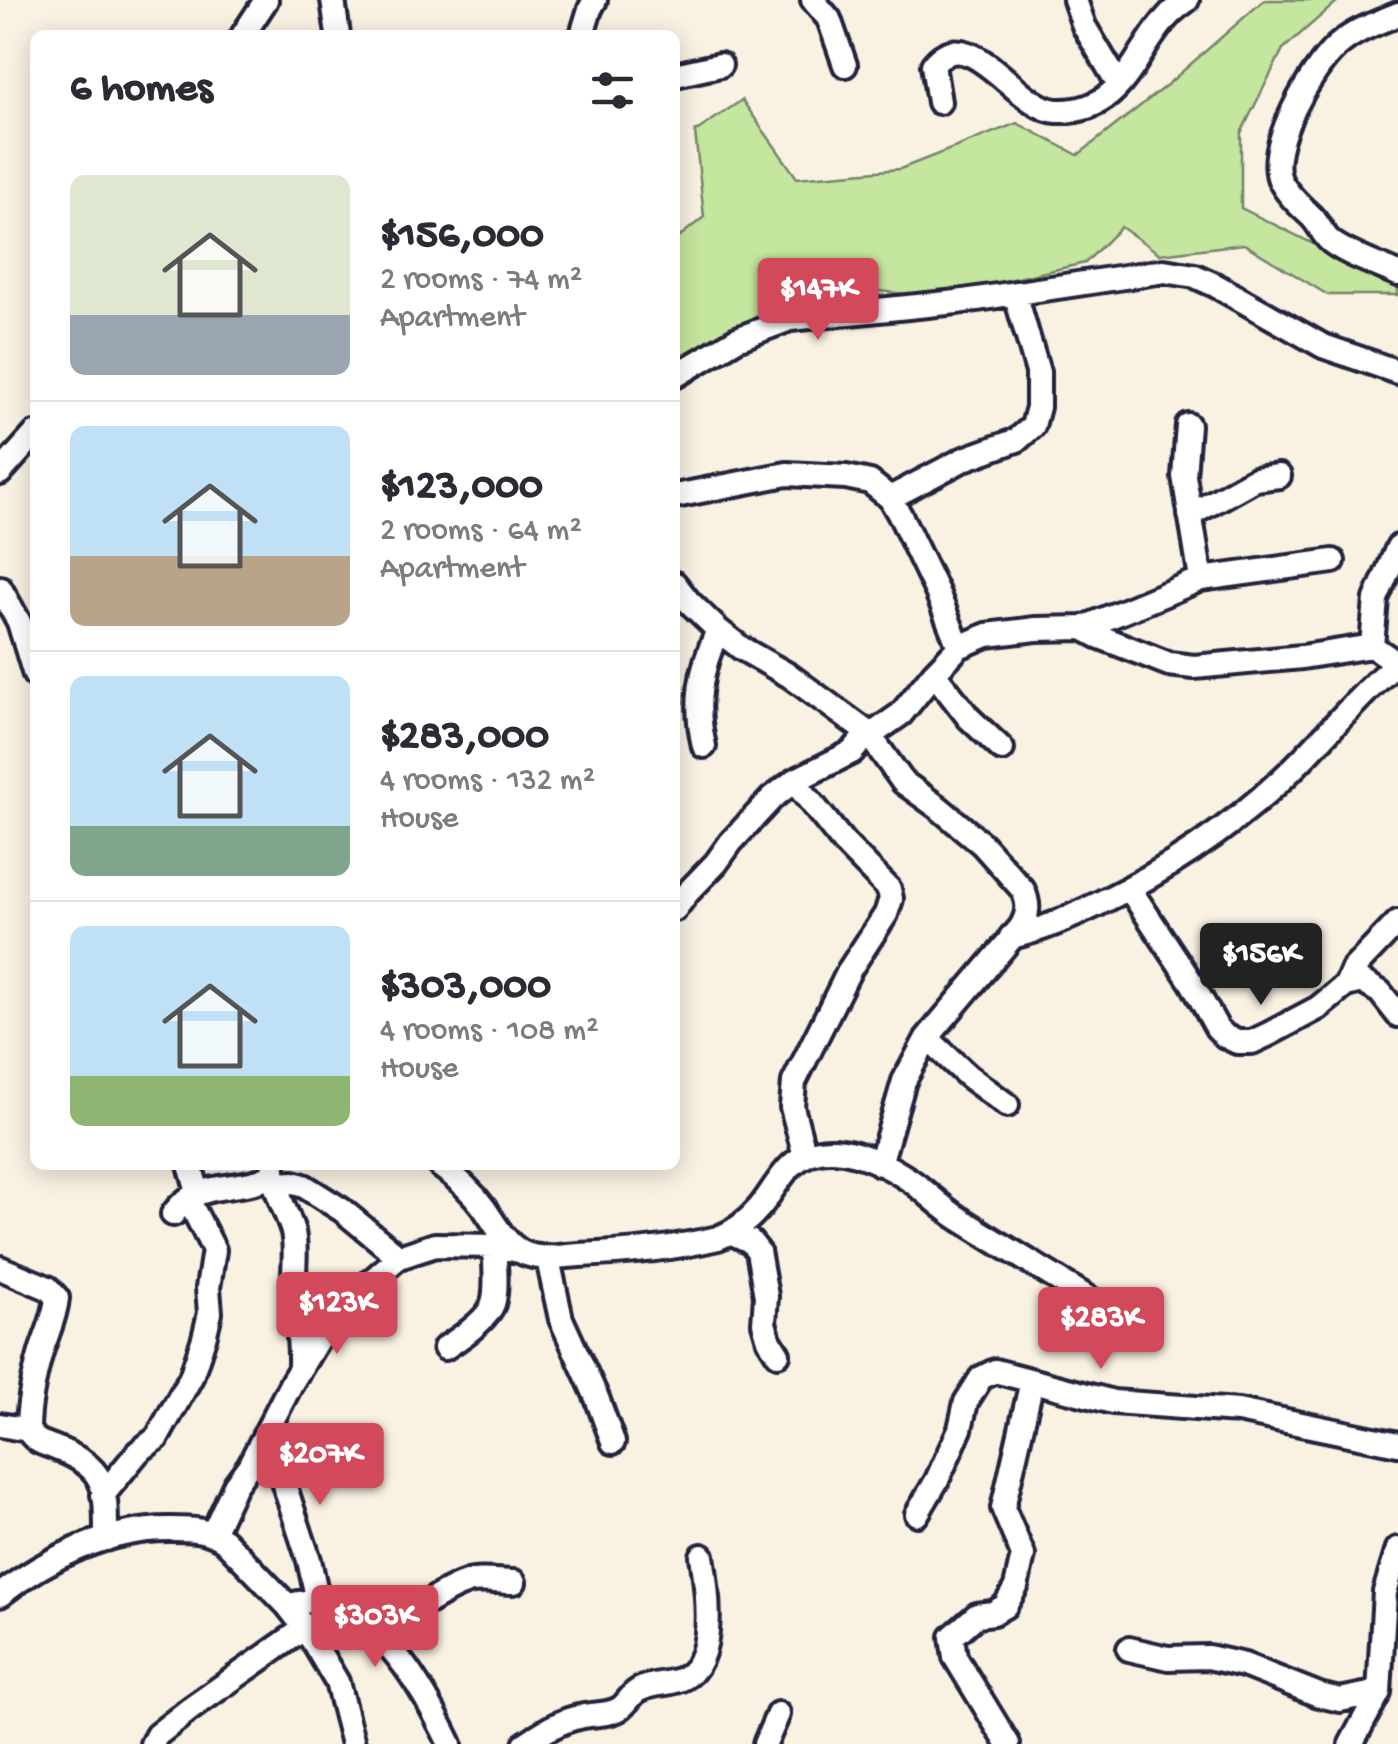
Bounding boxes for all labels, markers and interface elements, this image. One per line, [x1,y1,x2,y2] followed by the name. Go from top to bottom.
[585,63,640,118] icon: filters
[70,66,213,115] text: 6 homes
[380,213,544,262] text: $156,000
[150,215,270,335] icon: home
[748,258,888,343] pin: $147K
[380,262,582,300] text: 2 rooms · 74 m²
[780,271,856,309] text: $147K
[380,300,524,338] text: Apartment
[380,464,543,513] text: $123,000
[150,466,270,586] icon: home
[380,513,582,551] text: 2 rooms · 64 m²
[380,551,524,589] text: Apartment
[380,714,549,763] text: $283,000
[150,716,270,836] icon: home
[380,763,595,801] text: 4 rooms · 132 m²
[380,801,458,839] text: House
[1191,923,1331,1008] pin: $156K
[1222,936,1300,974] text: $156K
[380,964,551,1013] text: $303,000
[150,966,270,1086] icon: home
[380,1013,599,1051] text: 4 rooms · 108 m²
[380,1051,458,1089] text: House
[267,1272,407,1357] pin: $123K
[298,1285,376,1323] text: $123K
[1031,1287,1171,1372] pin: $283K
[1060,1300,1142,1338] text: $283K
[250,1423,390,1508] pin: $207K
[279,1436,361,1474] text: $207K
[305,1585,445,1670] pin: $303K
[333,1598,417,1636] text: $303K

